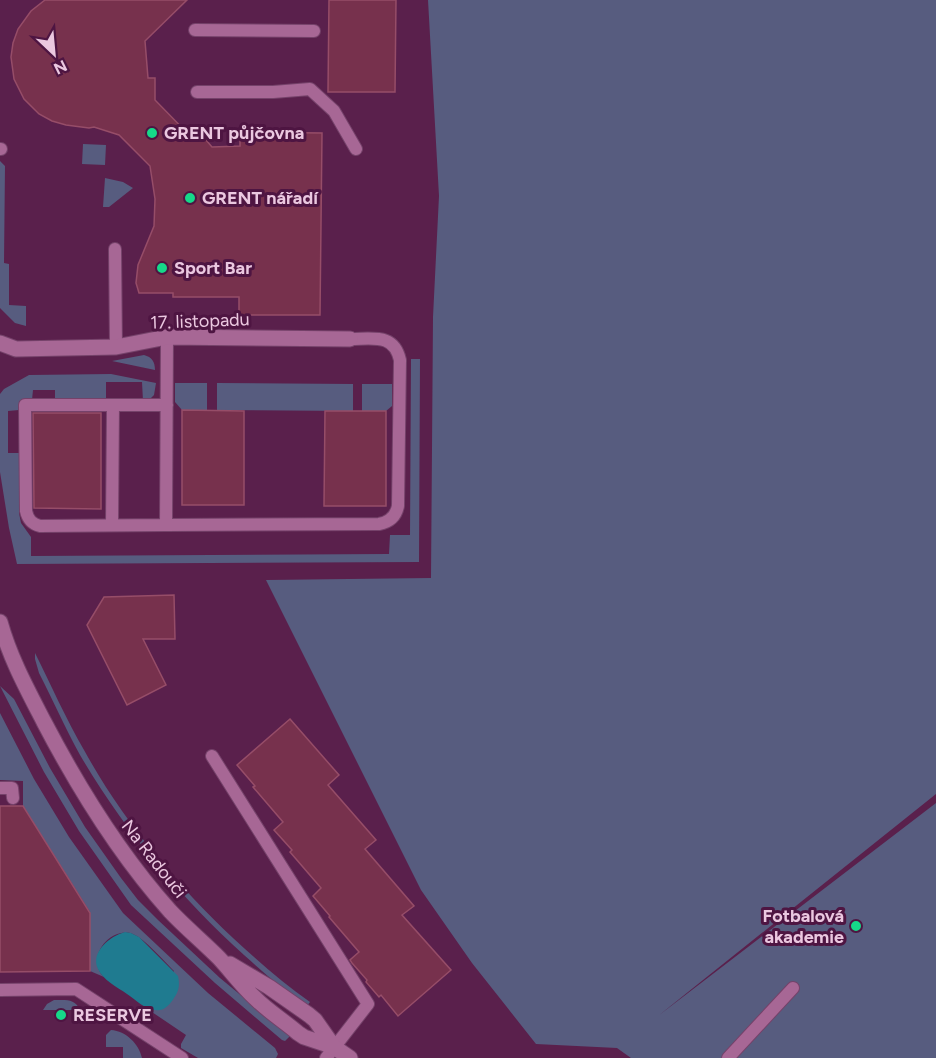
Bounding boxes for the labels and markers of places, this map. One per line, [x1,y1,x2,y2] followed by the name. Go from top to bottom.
[164,122,304,144] place label: GRENT půjčovna
[145,126,159,140] marker: GRENT půjčovna
[202,187,319,209] place label: GRENT nářadí
[183,191,197,205] marker: GRENT nářadí
[174,257,252,279] place label: Sport Bar
[155,261,169,275] marker: Sport Bar
[762,905,844,948] place label: Fotbalová akademie
[849,919,863,933] marker: Fotbalová akademie
[73,1004,152,1026] place label: RESERVE
[54,1008,68,1022] marker: RESERVE

